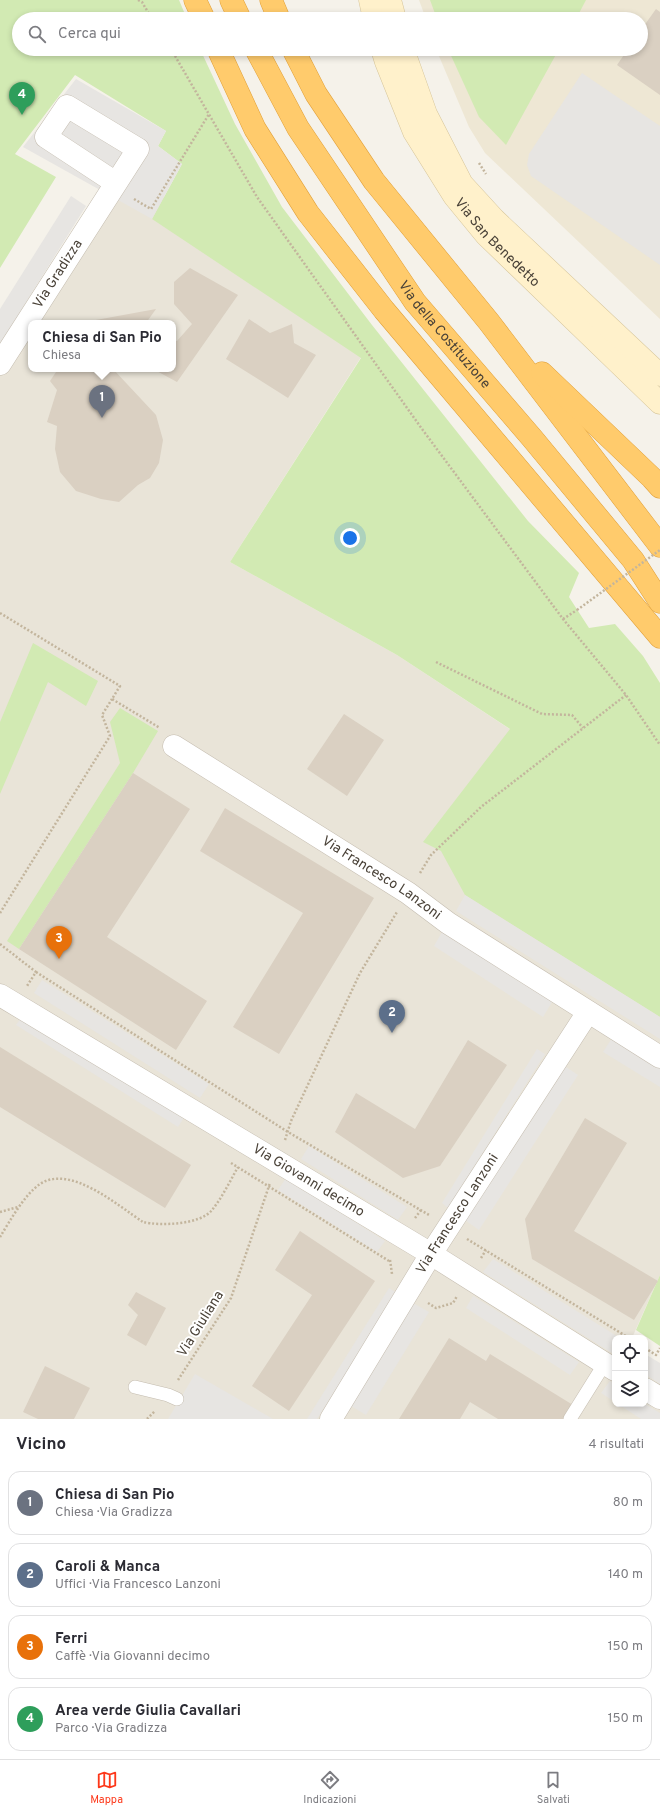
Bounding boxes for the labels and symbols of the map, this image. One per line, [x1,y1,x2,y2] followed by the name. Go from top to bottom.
[9,82,35,115] pin: 4
[451,195,543,291] street label: Via San Benedetto
[29,236,86,312] street label: Via Gradizza
[395,277,494,392] street label: Via della Costituzione
[89,385,115,418] pin: 1
[340,528,360,548] your location
[319,833,445,923] street label: Via Francesco Lanzoni
[46,926,72,959] pin: 3
[379,1000,405,1033] pin: 2
[249,1140,368,1221] street label: Via Giovanni decimo
[412,1150,502,1277] street label: Via Francesco Lanzoni
[174,1288,228,1360] street label: Via Giuliana

